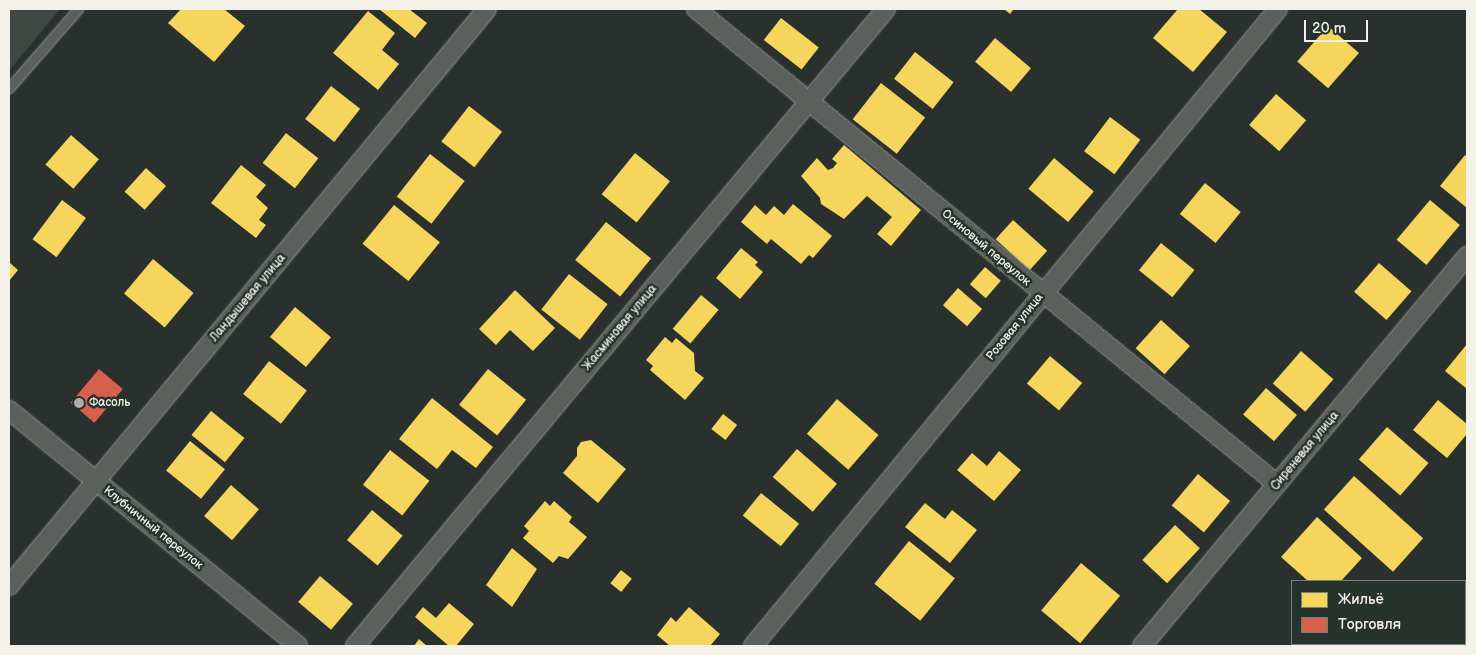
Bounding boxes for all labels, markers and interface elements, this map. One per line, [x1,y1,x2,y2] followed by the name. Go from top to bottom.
[1306,10,1370,42] scale bar
[1312,19,1346,38] text: 20 m
[939,207,1033,289] street label: Осиновый переулок
[207,251,289,345] street label: Ландышевая улица
[580,282,660,374] street label: Жасминовая улица
[984,291,1046,363] street label: Розовая улица
[89,396,130,410] place label: Фасоль
[73,397,85,409] marker: Фасоль
[1268,409,1342,493] street label: Сиреневая улица
[100,483,206,573] street label: Клубничный переулок
[1291,580,1466,645] legend
[1338,590,1384,609] text: Жильё
[1338,615,1401,634] text: Торговля

